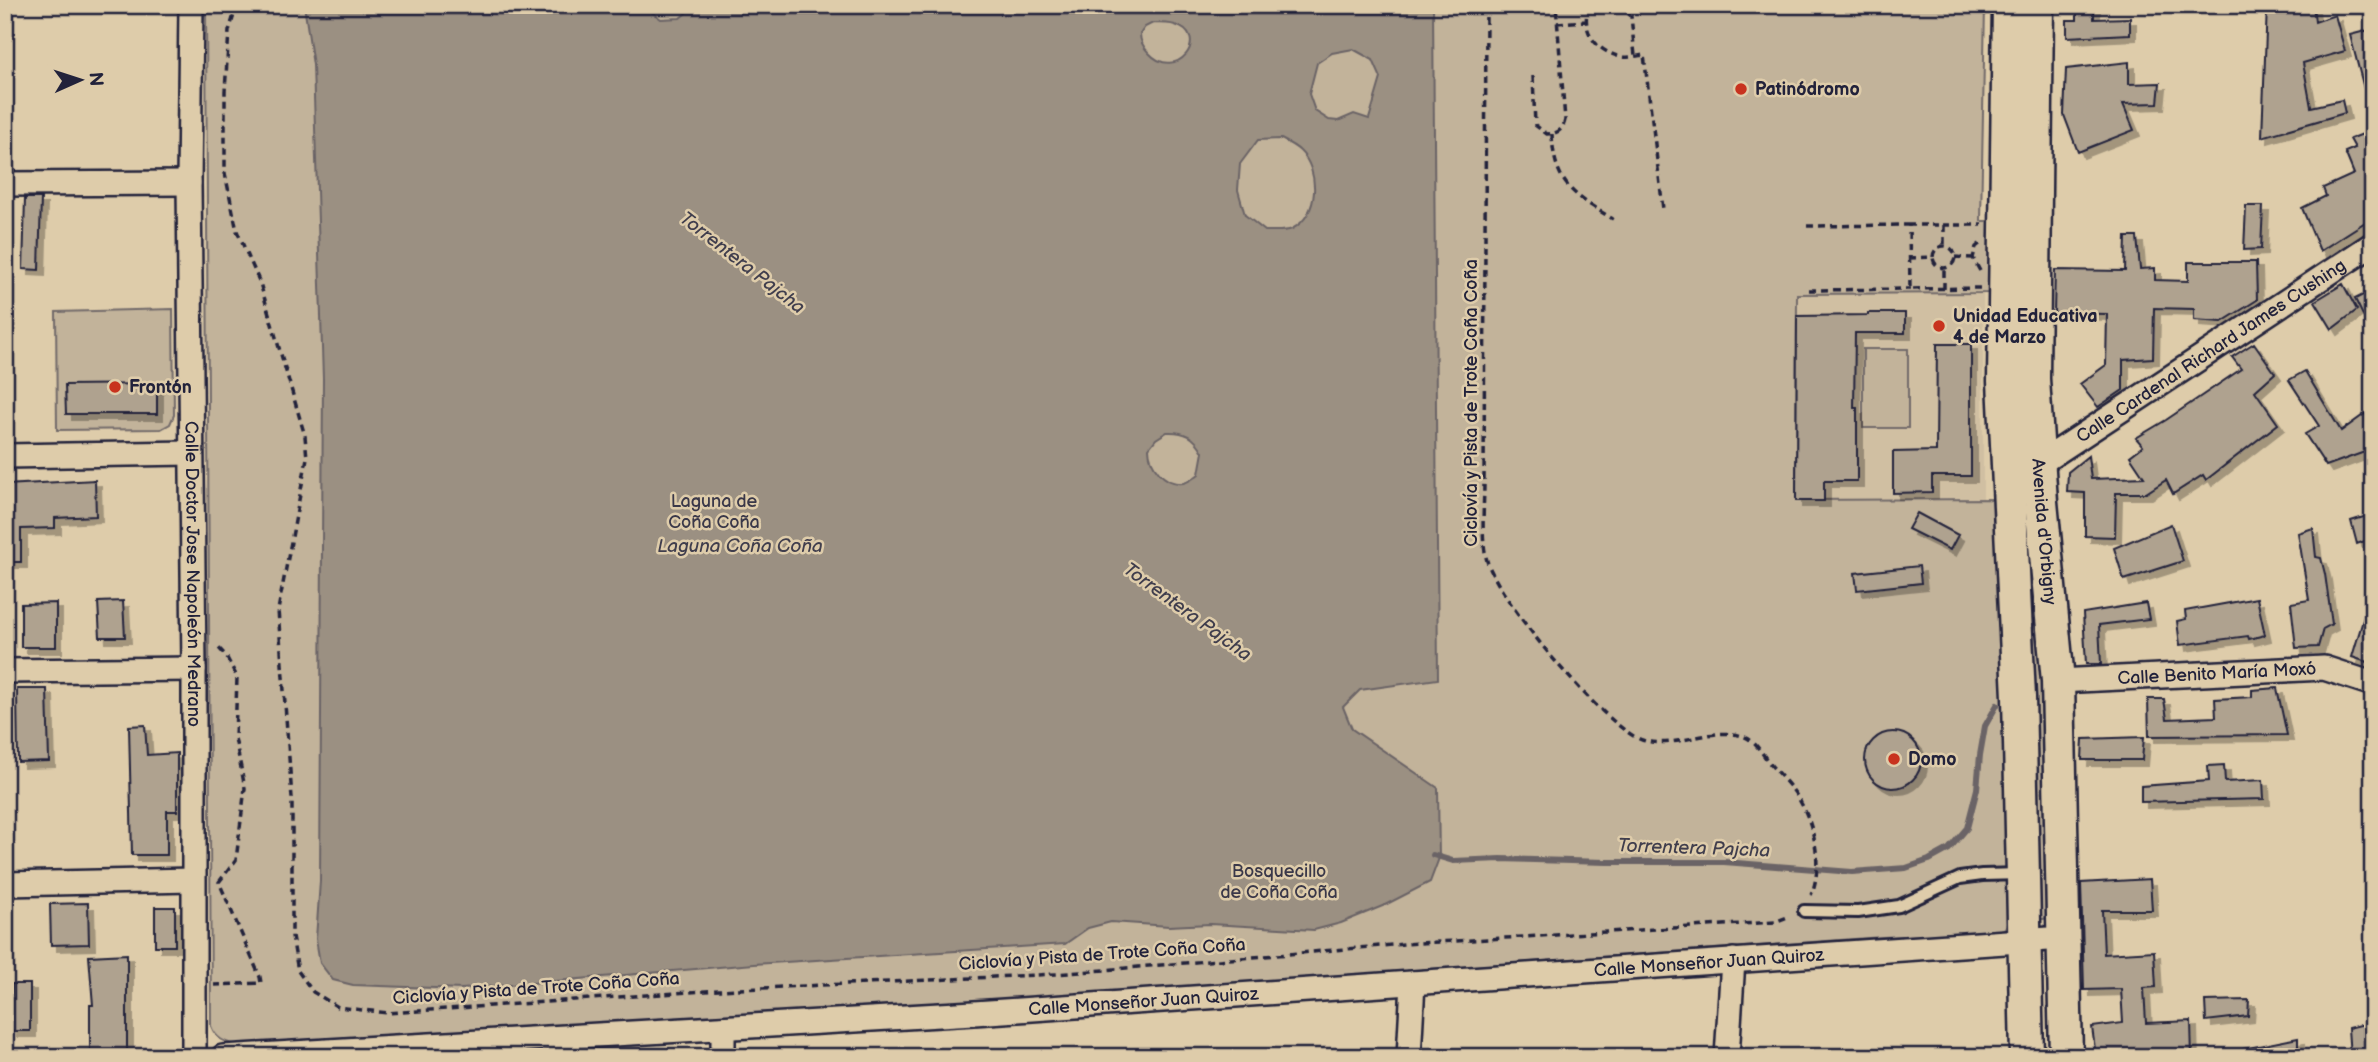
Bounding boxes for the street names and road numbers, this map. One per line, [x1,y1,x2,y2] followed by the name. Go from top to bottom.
[2073,255,2350,447] street label: Calle Cardenal Richard James Cushing
[1461,259,1482,547] street label: Ciclovía y Pista de Trote Coña Coña
[180,421,204,727] street label: Calle Doctor Jose Napoleón Medrano
[2027,458,2061,607] street label: Avenida d'Orbigny
[2117,658,2317,689] street label: Calle Benito María Moxó
[958,934,1246,975] street label: Ciclovía y Pista de Trote Coña Coña
[1593,944,1825,981] street label: Calle Monseñor Juan Quiroz
[392,968,680,1009] street label: Ciclovía y Pista de Trote Coña Coña
[1028,983,1259,1020] street label: Calle Monseñor Juan Quiroz

